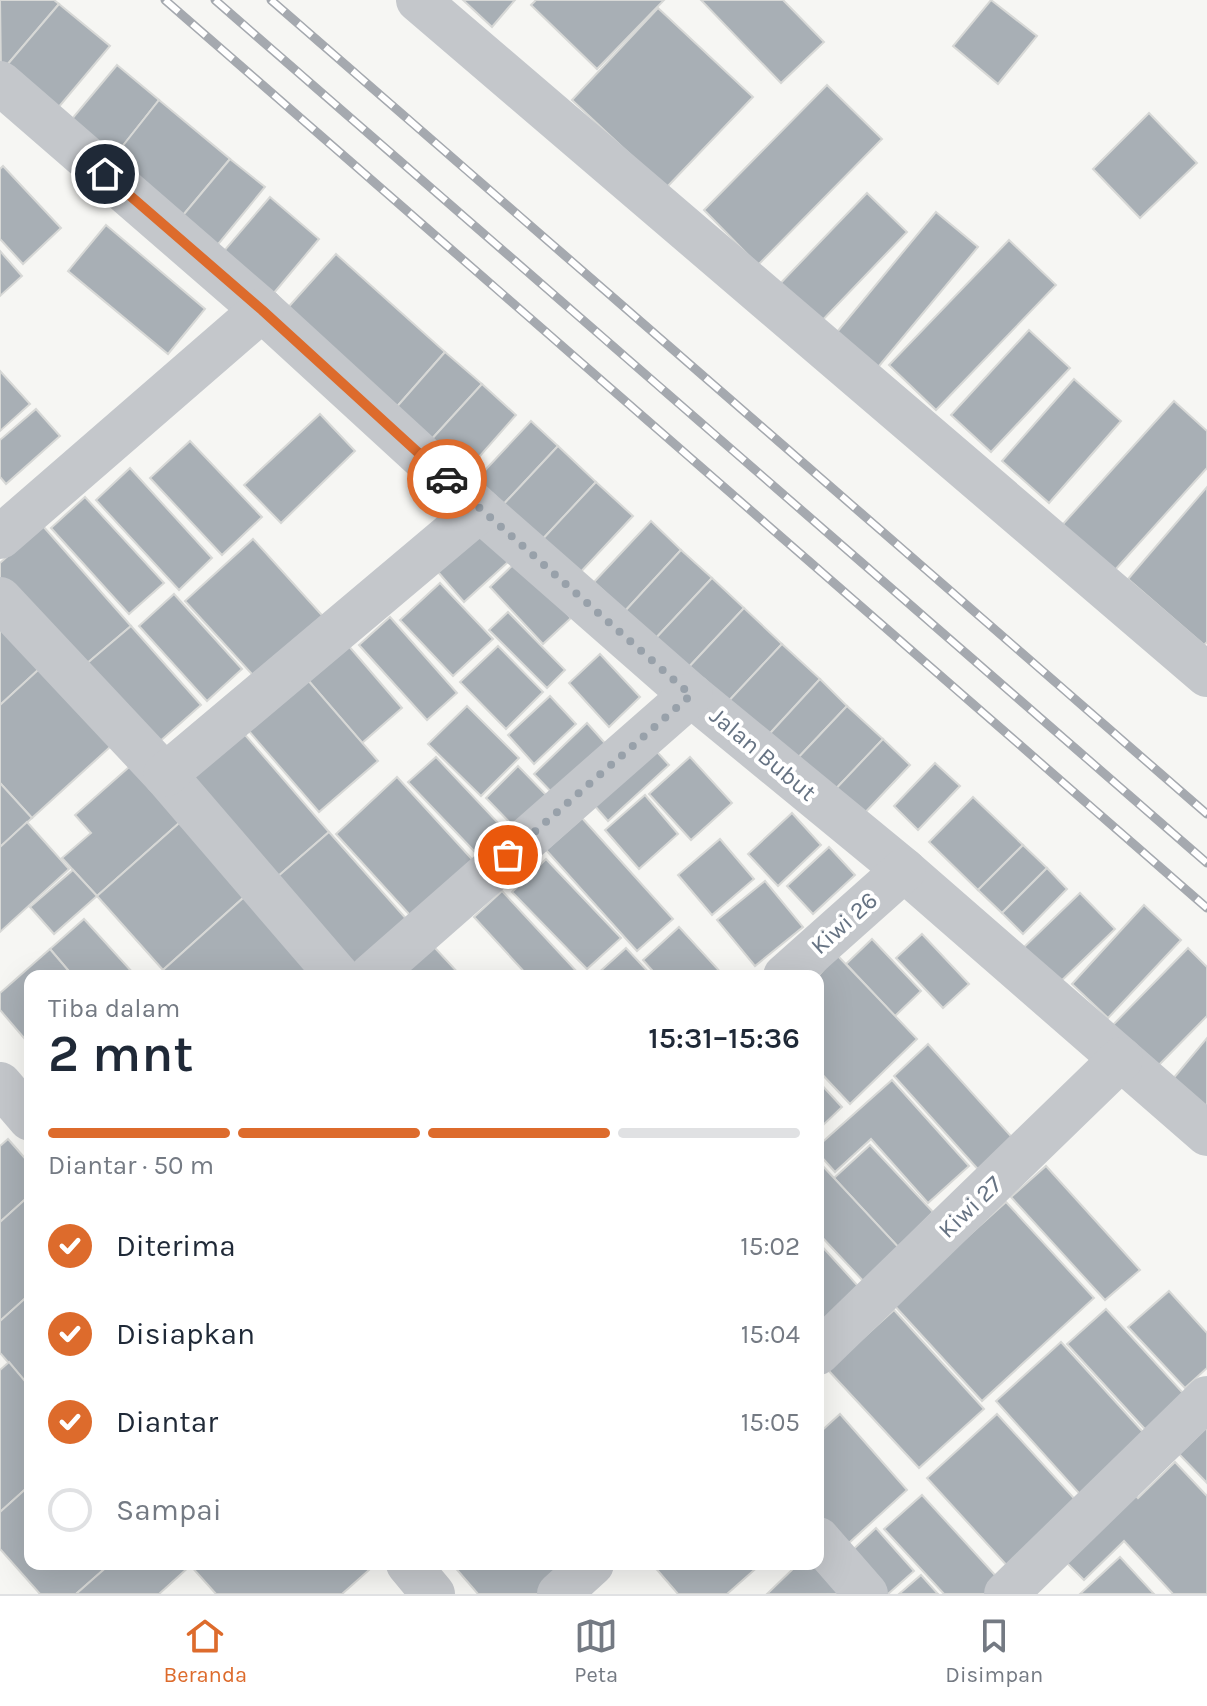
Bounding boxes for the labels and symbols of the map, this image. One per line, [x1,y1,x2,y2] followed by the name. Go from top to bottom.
[71,140,139,208] pin
[407,439,487,519] courier
[704,701,822,807] street label: Jalan Bubut
[474,821,542,889] pin
[805,886,883,960] street label: Kiwi 26
[933,1170,1007,1244] street label: Kiwi 27

